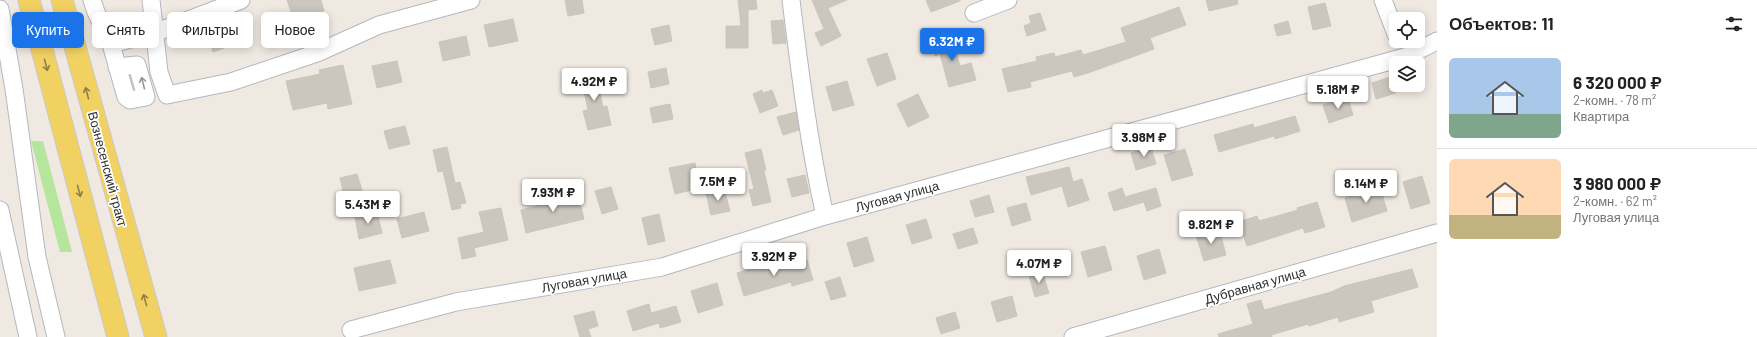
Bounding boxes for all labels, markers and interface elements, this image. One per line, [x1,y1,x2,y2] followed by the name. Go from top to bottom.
[12,12,84,48] chip: Купить
[92,12,159,48] chip: Снять
[167,12,253,48] chip: Фильтры
[261,12,329,48] chip: Новое
[1389,12,1425,92] map controls
[1389,12,1425,48] button: locate
[1449,13,1554,33] text: Объектов: 11
[1723,13,1745,35] icon: filters
[915,28,989,62] pin: 6.32M ₽
[929,33,975,49] text: 6.32M ₽
[1389,56,1425,92] button: layers
[43,58,51,71] one-way arrow
[557,68,631,102] pin: 4.92M ₽
[1573,72,1662,92] text: 6 320 000 ₽
[571,73,617,89] text: 4.92M ₽
[1481,74,1529,122] icon: home
[1301,76,1375,110] pin: 5.18M ₽
[139,77,146,90] one-way arrow
[1316,81,1360,97] text: 5.18M ₽
[83,87,91,100] one-way arrow
[1573,92,1656,108] text: 2-комн. · 78 m²
[1573,108,1629,124] text: Квартира
[85,110,131,228] street label: Вознесенский тракт
[1107,124,1181,158] pin: 3.98M ₽
[1121,129,1167,145] text: 3.98M ₽
[685,168,751,202] pin: 7.5M ₽
[1329,170,1403,204] pin: 8.14M ₽
[699,173,737,189] text: 7.5M ₽
[1573,173,1661,193] text: 3 980 000 ₽
[1344,175,1388,191] text: 8.14M ₽
[1481,175,1529,223] icon: home
[853,177,941,215] street label: Луговая улица
[516,179,590,213] pin: 7.93M ₽
[76,184,83,197] one-way arrow
[531,184,575,200] text: 7.93M ₽
[331,191,405,225] pin: 5.43M ₽
[1573,193,1657,209] text: 2-комн. · 62 m²
[345,196,391,212] text: 5.43M ₽
[1573,209,1659,225] text: Луговая улица
[1174,211,1248,245] pin: 9.82M ₽
[1188,216,1234,232] text: 9.82M ₽
[737,243,811,277] pin: 3.92M ₽
[751,248,797,264] text: 3.92M ₽
[1002,250,1076,284] pin: 4.07M ₽
[1016,255,1062,271] text: 4.07M ₽
[1203,263,1308,307] street label: Дубравная улица
[540,265,629,295] street label: Луговая улица
[140,293,148,306] one-way arrow

